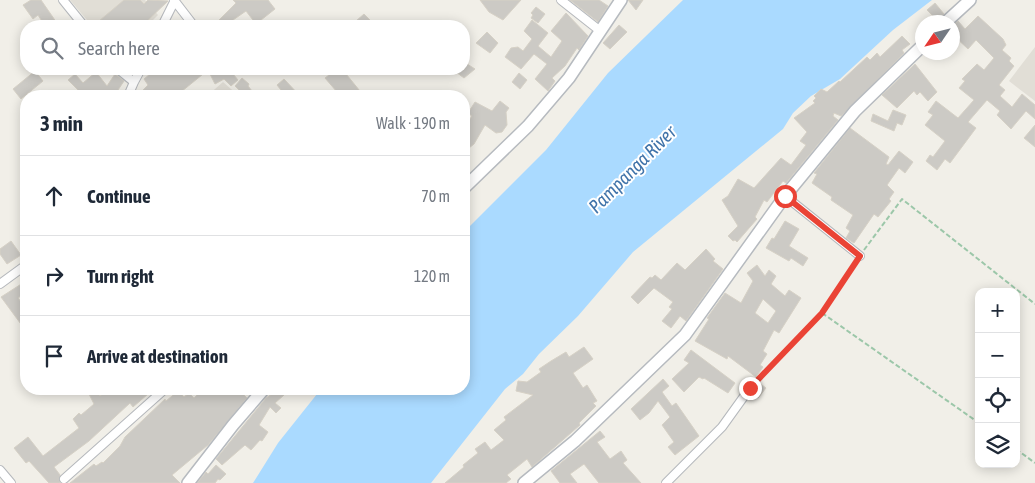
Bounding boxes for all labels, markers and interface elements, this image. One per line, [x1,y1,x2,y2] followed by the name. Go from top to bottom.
[915,15,960,60] north arrow
[20,20,470,75] search box
[38,34,66,62] icon: search
[78,37,160,59] text: Search here
[40,111,83,135] text: 3 min
[376,114,450,132] text: Walk · 190 m
[584,120,681,217] water label: Pampanga River
[40,182,68,210] icon: ahead
[87,185,151,207] text: Continue
[774,185,797,208] route start
[421,187,450,205] text: 70 m
[40,262,68,290] icon: right
[87,265,154,287] text: Turn right
[414,267,450,285] text: 120 m
[975,288,1020,468] map controls
[975,288,1020,333] button: +
[975,333,1020,378] button: −
[40,342,68,370] icon: arrive
[87,345,228,367] text: Arrive at destination
[739,377,762,400] route end
[975,378,1020,423] button: locate
[975,423,1020,468] button: layers

